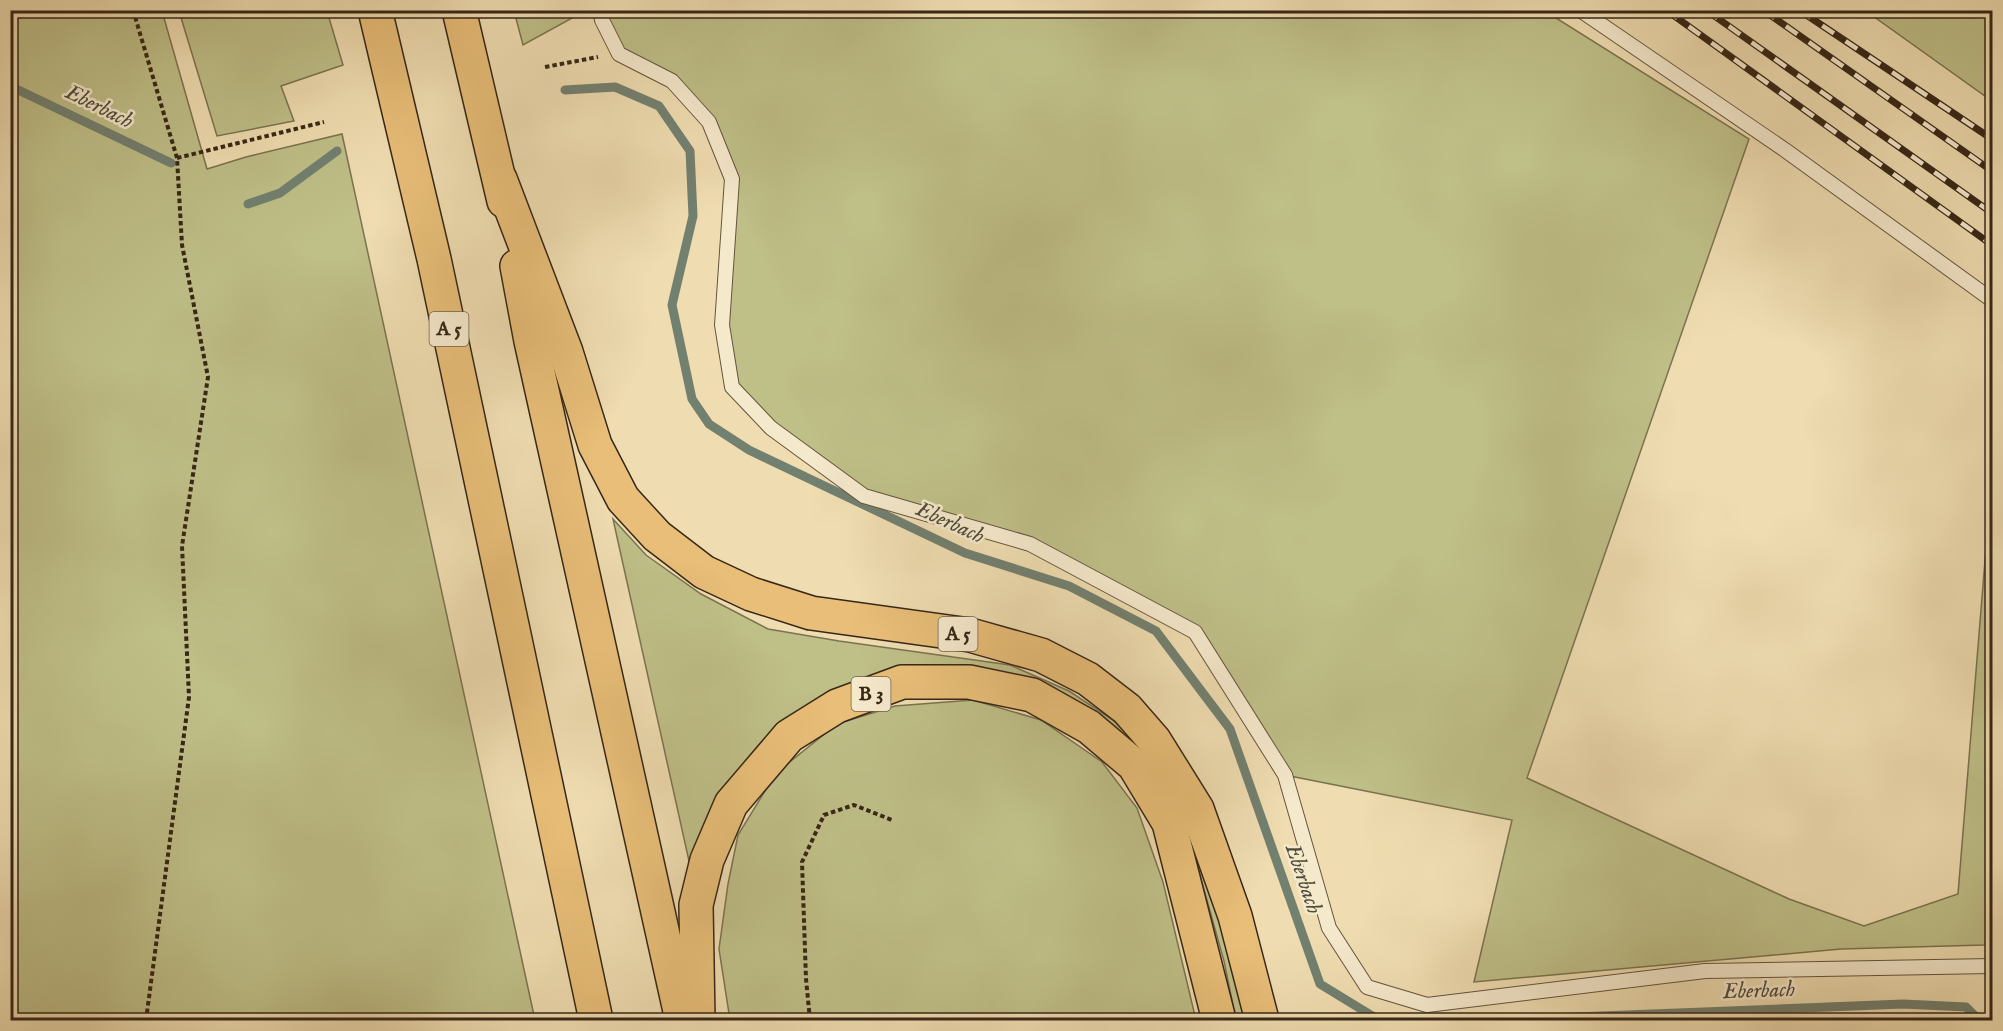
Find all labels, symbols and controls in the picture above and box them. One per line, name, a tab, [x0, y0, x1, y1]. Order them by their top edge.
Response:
water label: Eberbach	[59, 78, 138, 135]
road number: A 5	[430, 312, 468, 346]
water label: Eberbach	[910, 495, 989, 550]
road number: A 5	[938, 617, 978, 651]
road number: B 3	[852, 677, 890, 711]
water label: Eberbach	[1278, 839, 1328, 918]
water label: Eberbach	[1721, 976, 1796, 1006]

